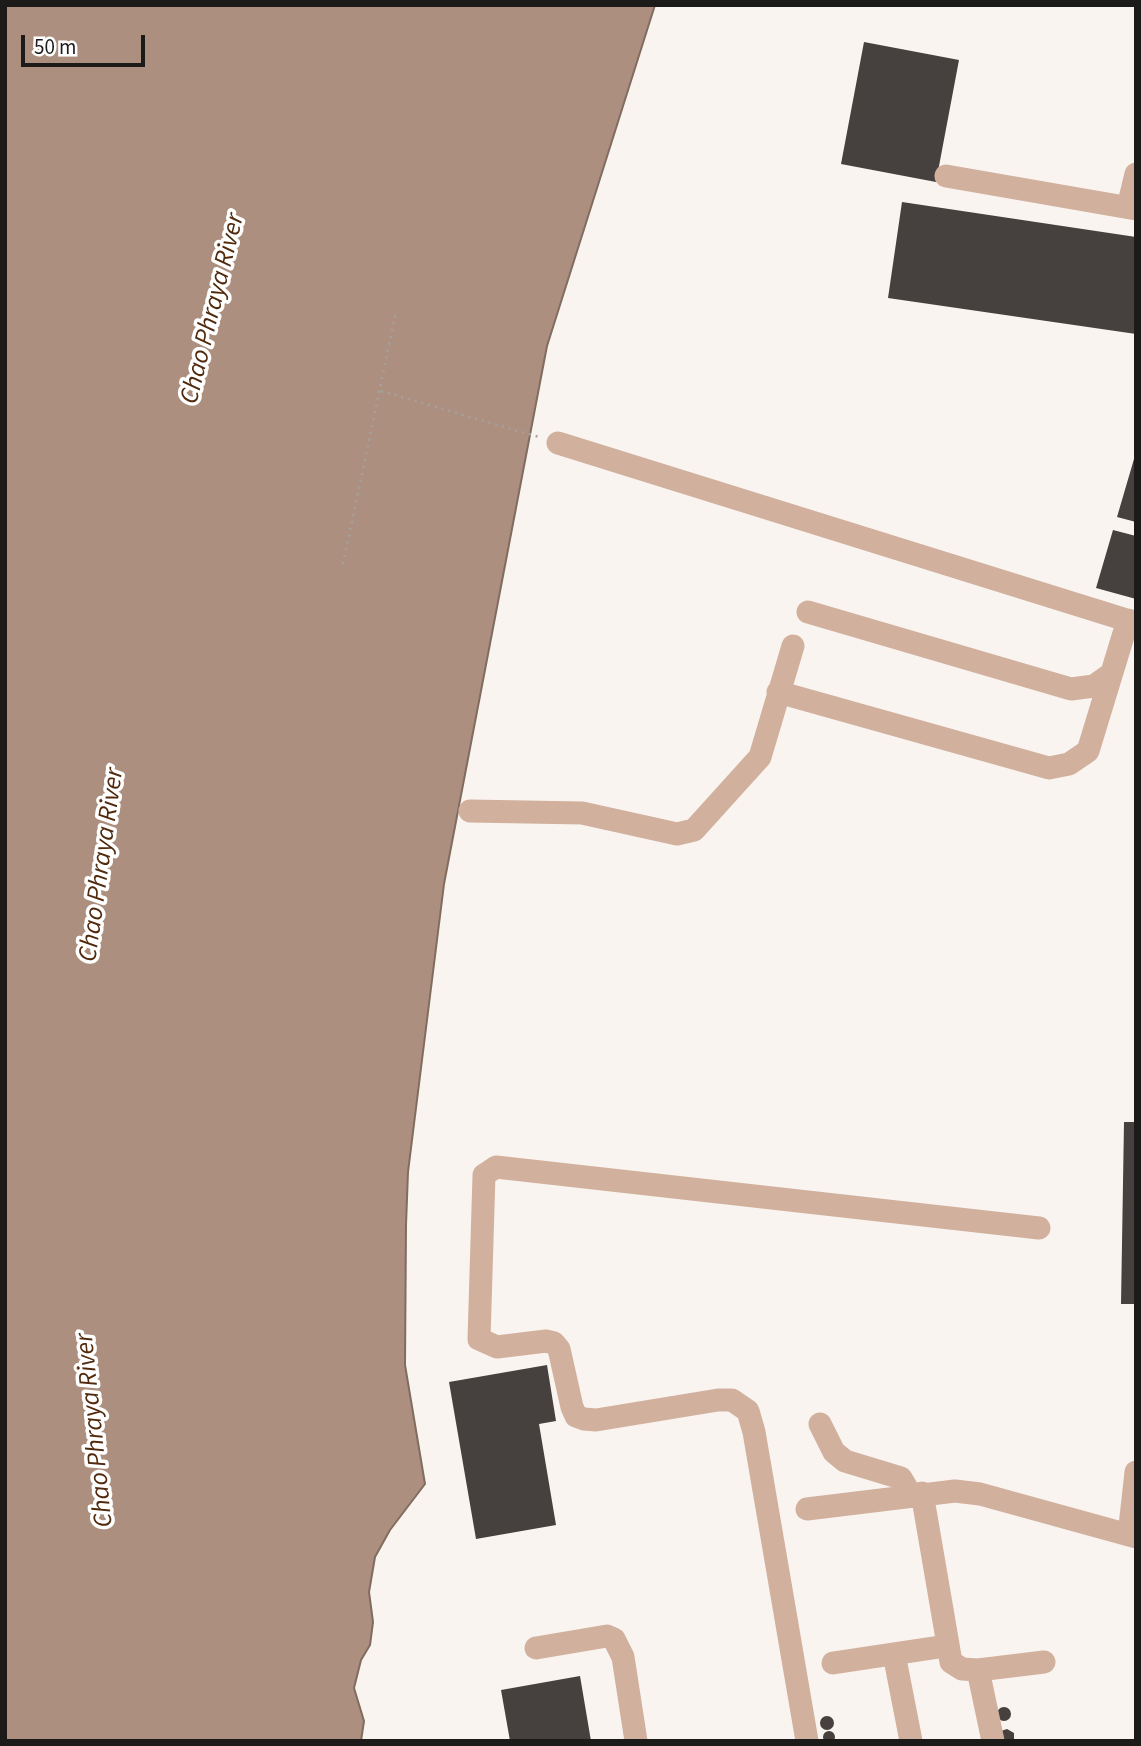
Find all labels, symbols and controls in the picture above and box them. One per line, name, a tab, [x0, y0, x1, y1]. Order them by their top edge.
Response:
scale bar	[24, 21, 149, 65]
text: 50 m	[34, 32, 76, 62]
water label: Chao Phraya River	[175, 211, 253, 407]
water label: Chao Phraya River	[74, 766, 132, 964]
water label: Chao Phraya River	[70, 1331, 122, 1529]

